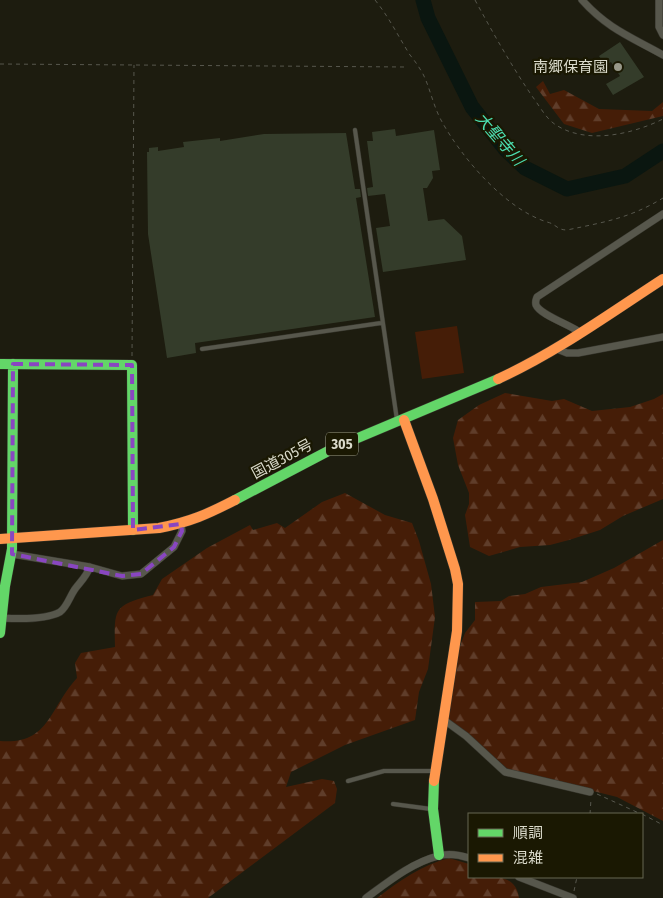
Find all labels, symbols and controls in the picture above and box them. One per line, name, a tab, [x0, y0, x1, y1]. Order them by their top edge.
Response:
place label: 南郷保育園	[533, 58, 608, 76]
marker: 南郷保育園	[612, 61, 624, 73]
water label: 大聖寺川	[472, 109, 529, 171]
road number: 305	[326, 432, 358, 456]
street label: 国道305号	[248, 435, 316, 483]
legend	[468, 813, 643, 878]
text: 順調	[513, 824, 543, 842]
text: 混雑	[513, 849, 543, 867]

